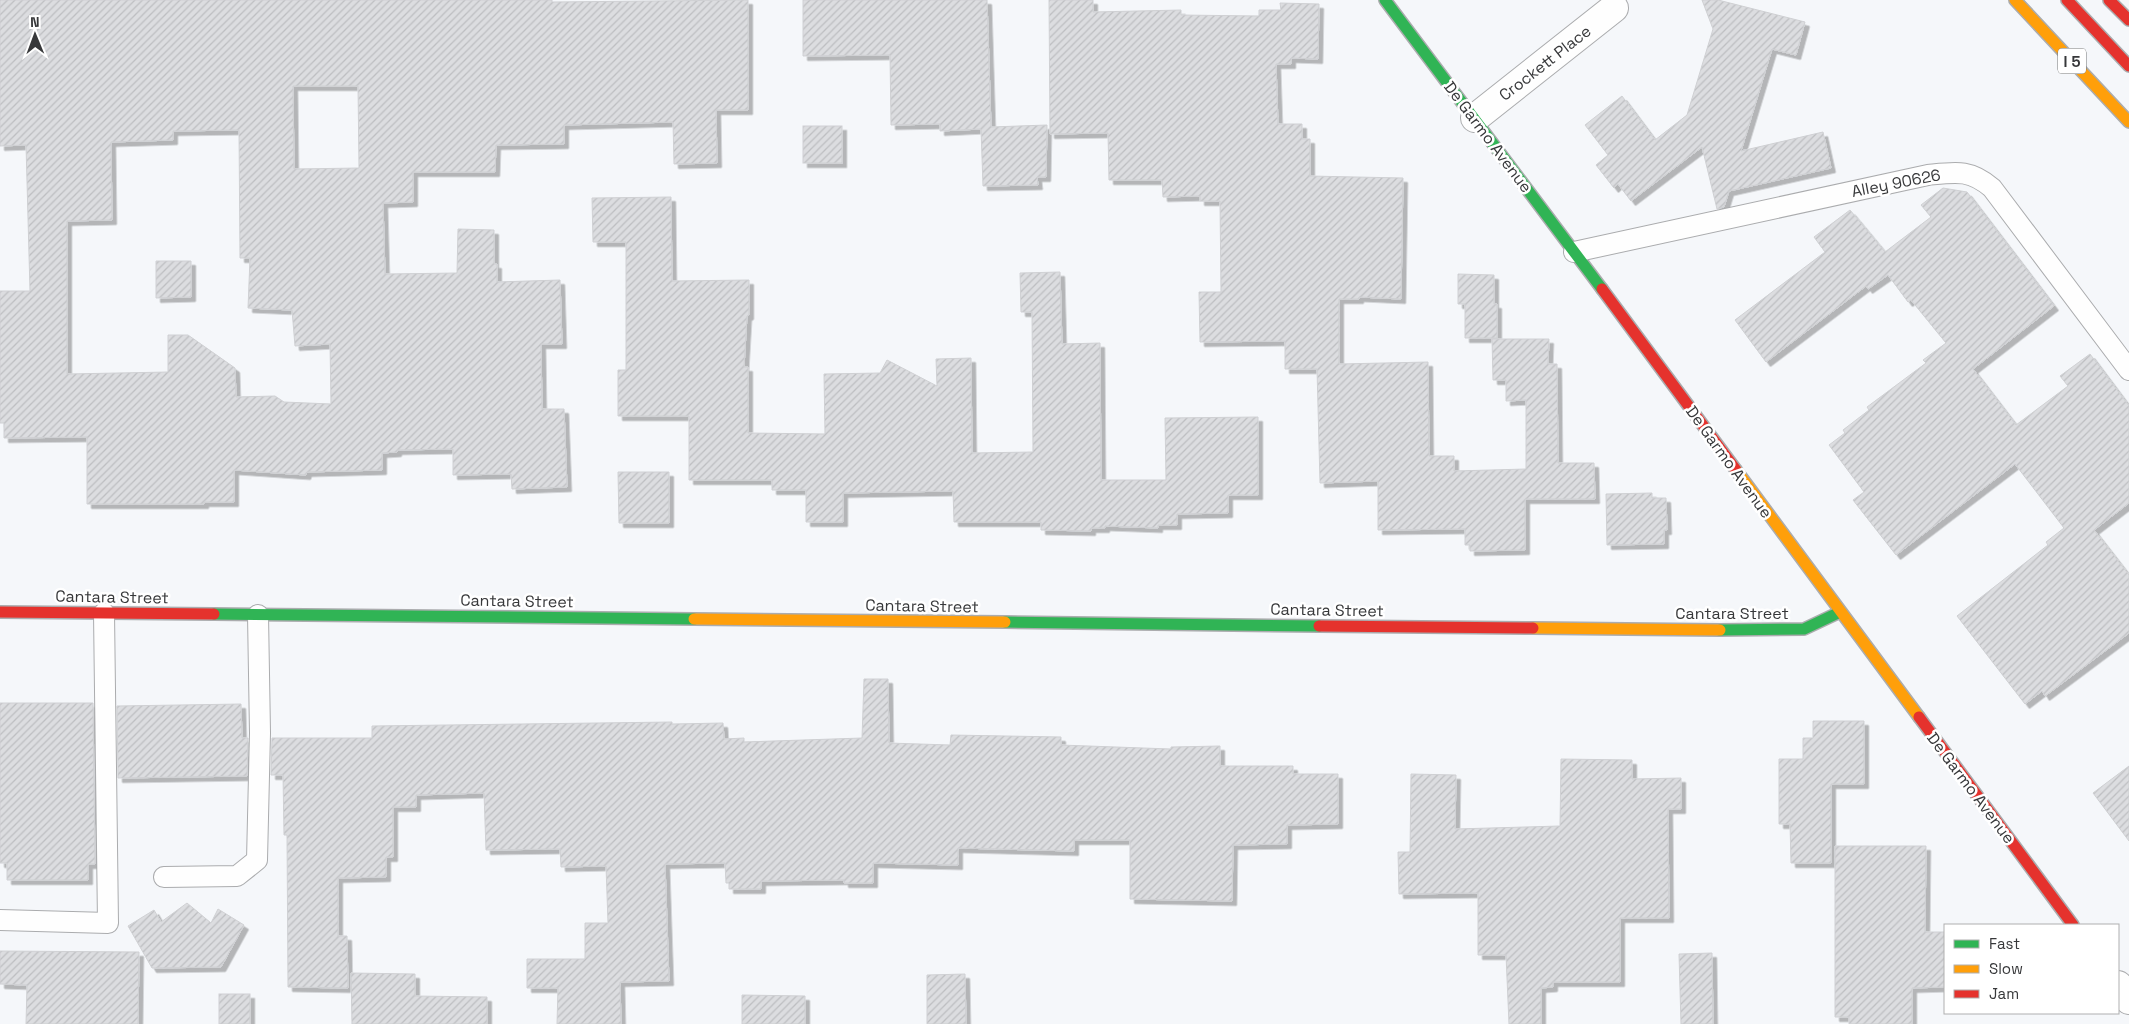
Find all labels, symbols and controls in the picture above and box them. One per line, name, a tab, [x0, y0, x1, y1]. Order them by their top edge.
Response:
north arrow	[10, 10, 60, 60]
text: N	[30, 13, 40, 31]
street label: Crockett Place	[1495, 20, 1595, 106]
road number: I 5	[2058, 48, 2086, 74]
street label: De Garmo Avenue	[1439, 77, 1537, 197]
street label: Alley 90626	[1850, 164, 1942, 202]
street label: De Garmo Avenue	[1681, 402, 1777, 522]
street label: Cantara Street	[55, 586, 169, 608]
street label: Cantara Street	[460, 590, 574, 612]
street label: Cantara Street	[865, 595, 979, 617]
street label: Cantara Street	[1270, 599, 1384, 621]
street label: Cantara Street	[1675, 603, 1789, 624]
street label: De Garmo Avenue	[1922, 728, 2020, 848]
legend	[1944, 924, 2119, 1014]
text: Fast	[1989, 934, 2020, 953]
text: Slow	[1989, 959, 2023, 978]
text: Jam	[1989, 984, 2019, 1003]

